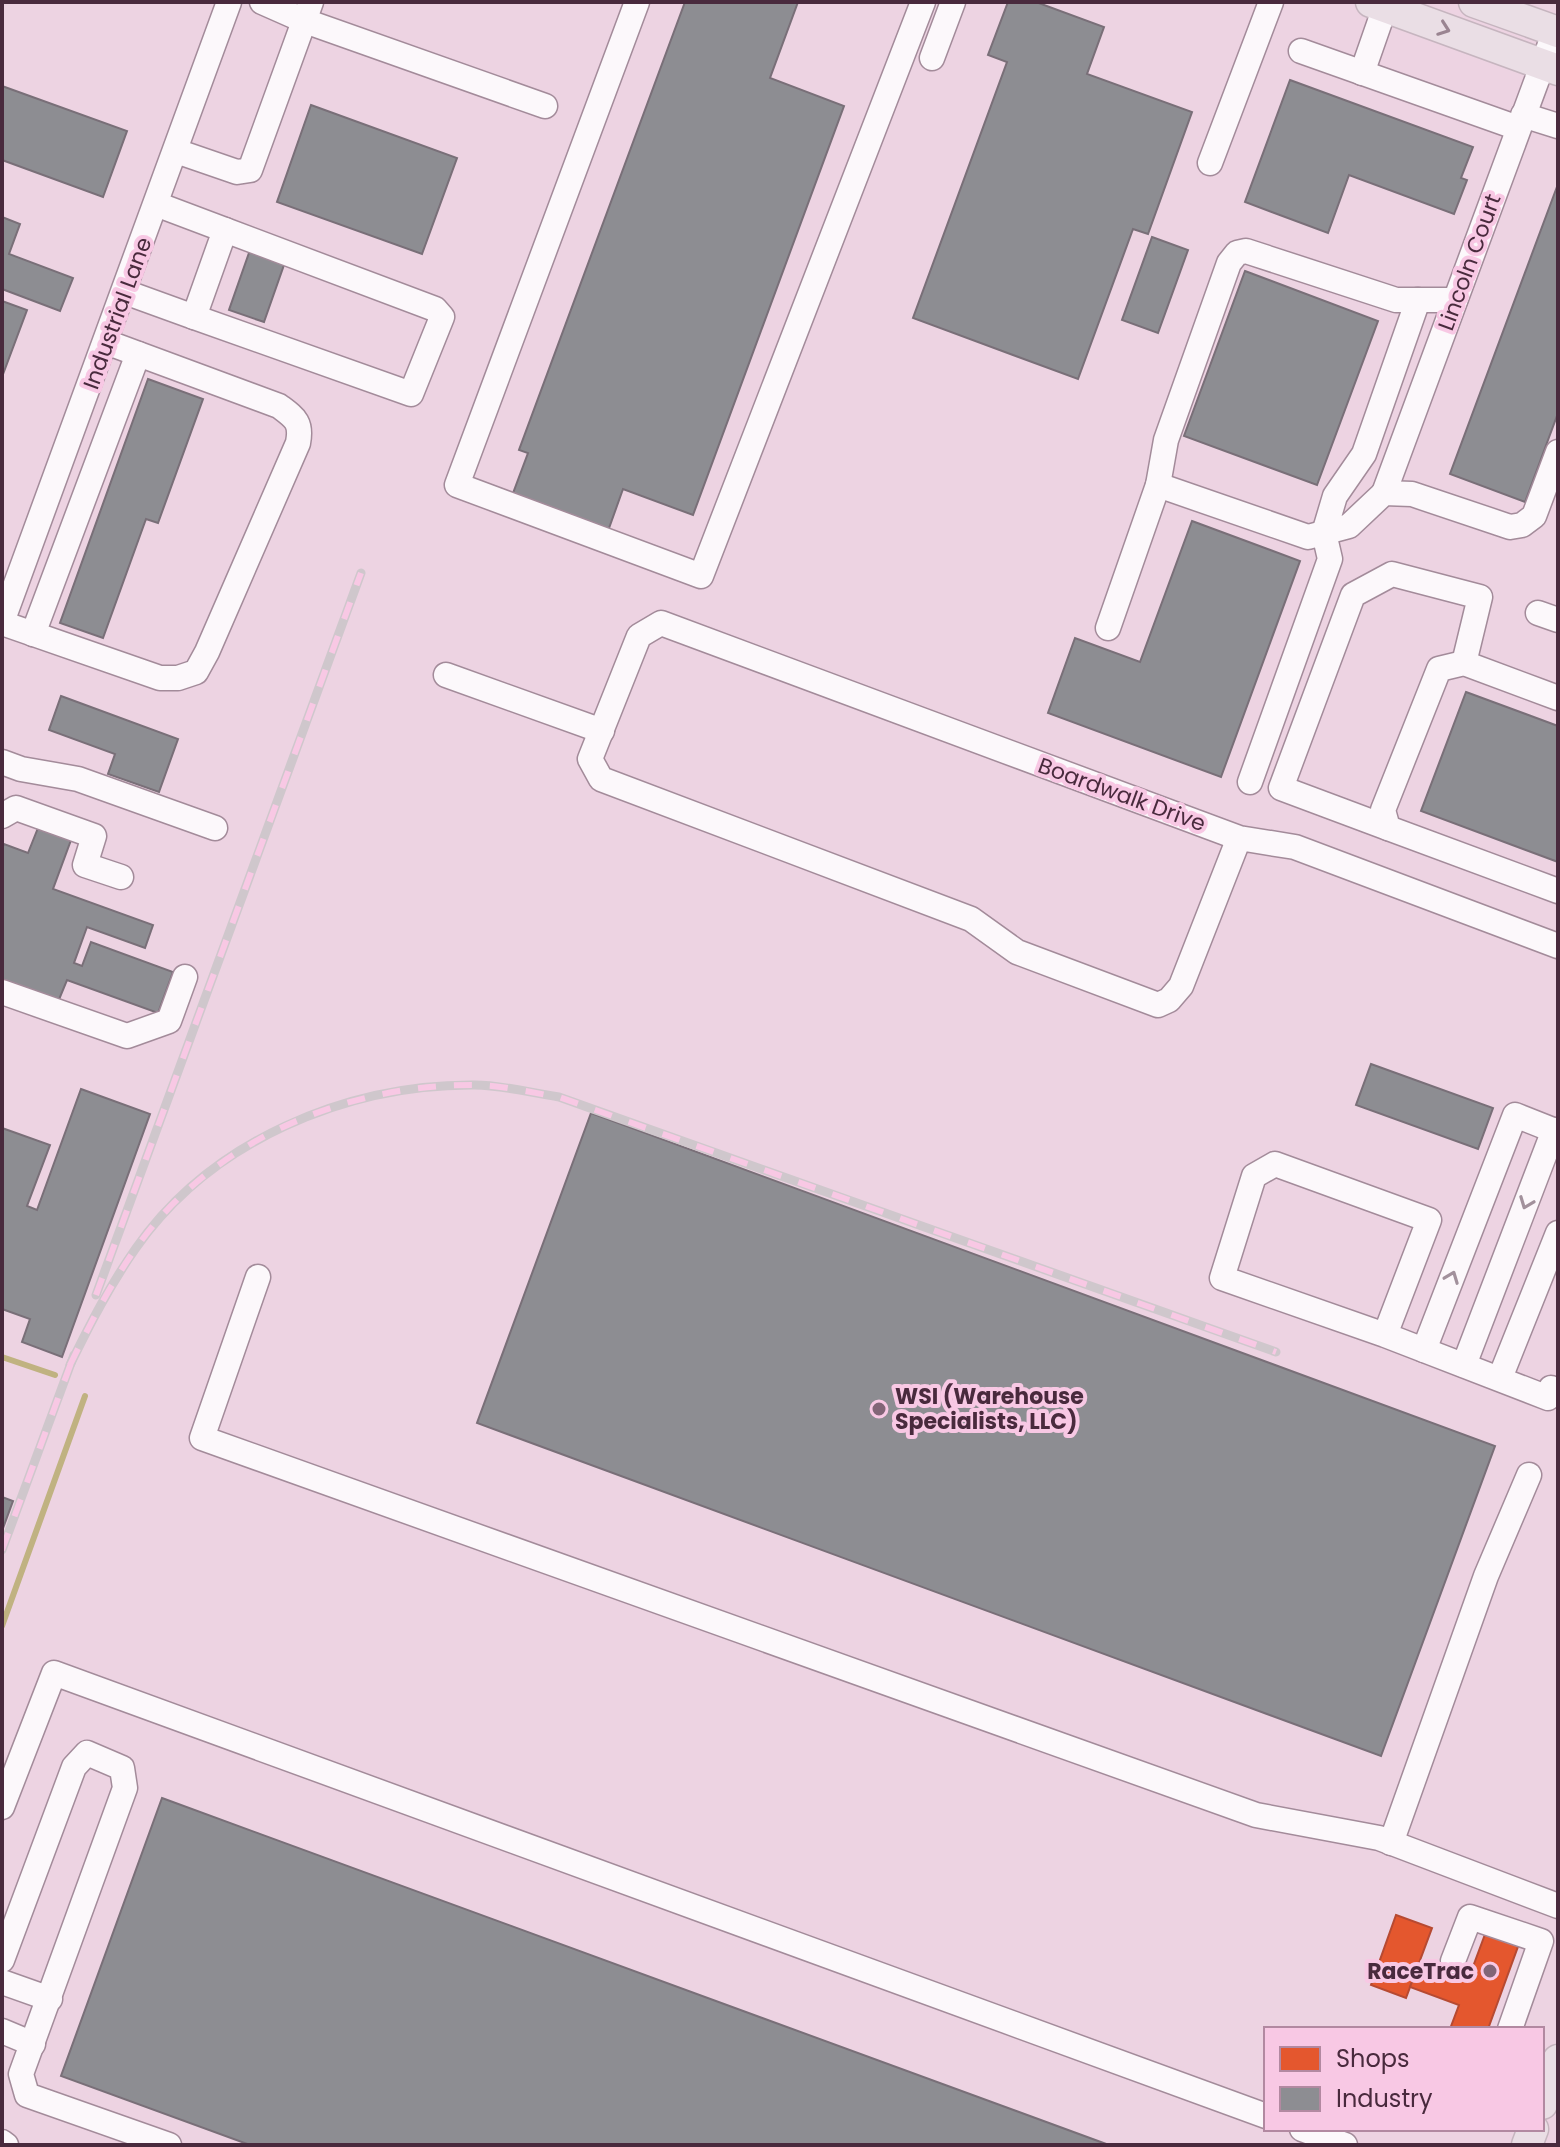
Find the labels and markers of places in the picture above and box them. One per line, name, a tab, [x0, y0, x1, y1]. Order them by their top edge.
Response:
place label: WSI (Warehouse Specialists, LLC)	[895, 1381, 1084, 1437]
marker: WSI (Warehouse Specialists, LLC)	[870, 1400, 888, 1418]
place label: RaceTrac	[1367, 1956, 1474, 1987]
marker: RaceTrac	[1481, 1962, 1499, 1980]

